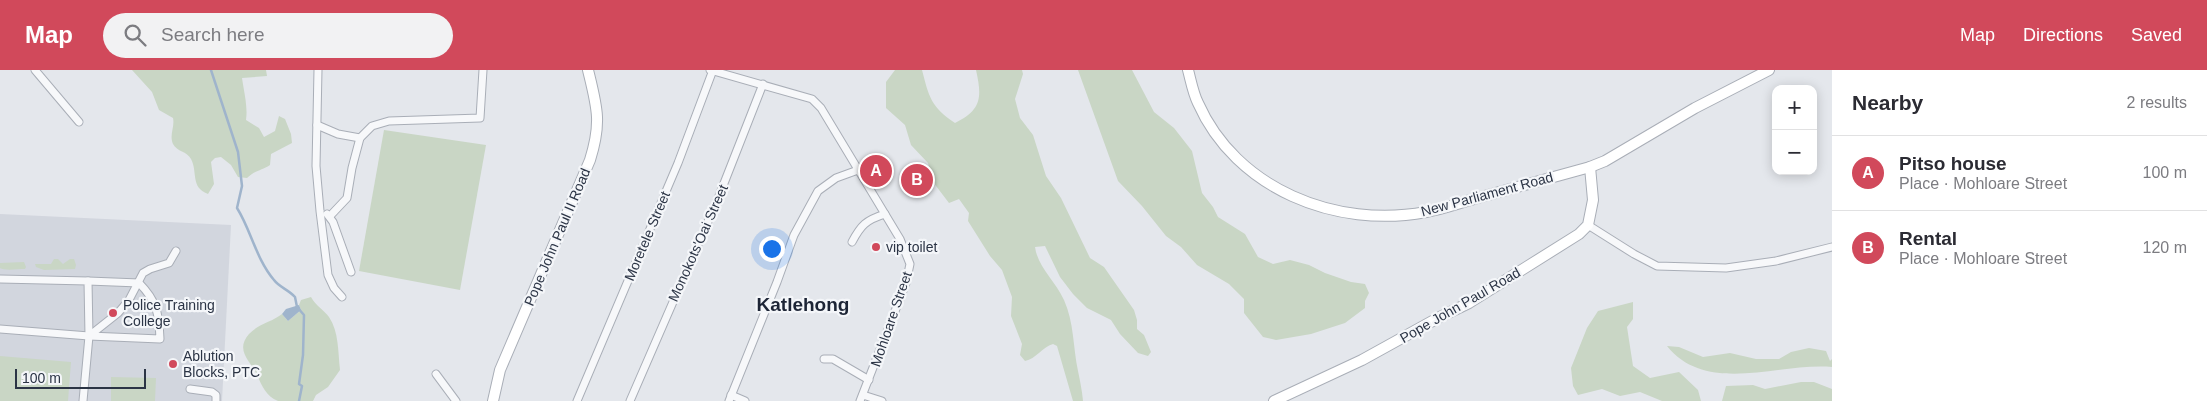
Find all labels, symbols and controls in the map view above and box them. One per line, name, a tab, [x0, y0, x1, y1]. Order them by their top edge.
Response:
search box	[103, 13, 453, 58]
text: Map	[25, 21, 73, 48]
icon: search	[121, 21, 149, 49]
text: Search here	[161, 24, 265, 45]
text: Map	[1960, 25, 1995, 45]
text: Directions	[2023, 25, 2103, 45]
text: Saved	[2131, 25, 2182, 45]
map controls	[1772, 85, 1817, 175]
button: +	[1772, 85, 1817, 130]
text: Nearby	[1852, 91, 1923, 114]
text: 2 results	[2127, 94, 2187, 111]
button: −	[1772, 130, 1817, 175]
pin: A	[860, 152, 892, 190]
text: Pitso house	[1899, 153, 2007, 174]
pin: B	[901, 161, 933, 199]
text: A	[1862, 164, 1874, 181]
text: 100 m	[2143, 164, 2187, 181]
street label: Pope John Paul II Road	[521, 166, 593, 308]
street label: New Parliament Road	[1419, 169, 1555, 219]
text: Place · Mohloare Street	[1899, 175, 2067, 192]
street label: Monokots'Oai Street	[665, 182, 731, 304]
street label: Moretele Street	[621, 189, 673, 283]
text: Rental	[1899, 228, 1957, 249]
your location	[759, 236, 785, 262]
place label: vip toilet	[886, 239, 937, 255]
text: B	[1862, 239, 1874, 256]
text: 120 m	[2143, 239, 2187, 256]
marker: vip toilet	[870, 241, 882, 253]
text: Place · Mohloare Street	[1899, 250, 2067, 267]
street label: Pope John Paul Road	[1397, 264, 1523, 346]
street label: Mohloare Street	[867, 269, 915, 369]
district label: Katlehong	[757, 294, 849, 315]
place label: Police Training College	[123, 297, 215, 329]
marker: Police Training College	[107, 307, 119, 319]
place label: Ablution Blocks, PTC	[183, 348, 260, 380]
marker: Ablution Blocks, PTC	[167, 358, 179, 370]
scale bar	[15, 366, 146, 389]
text: 100 m	[22, 370, 61, 386]

